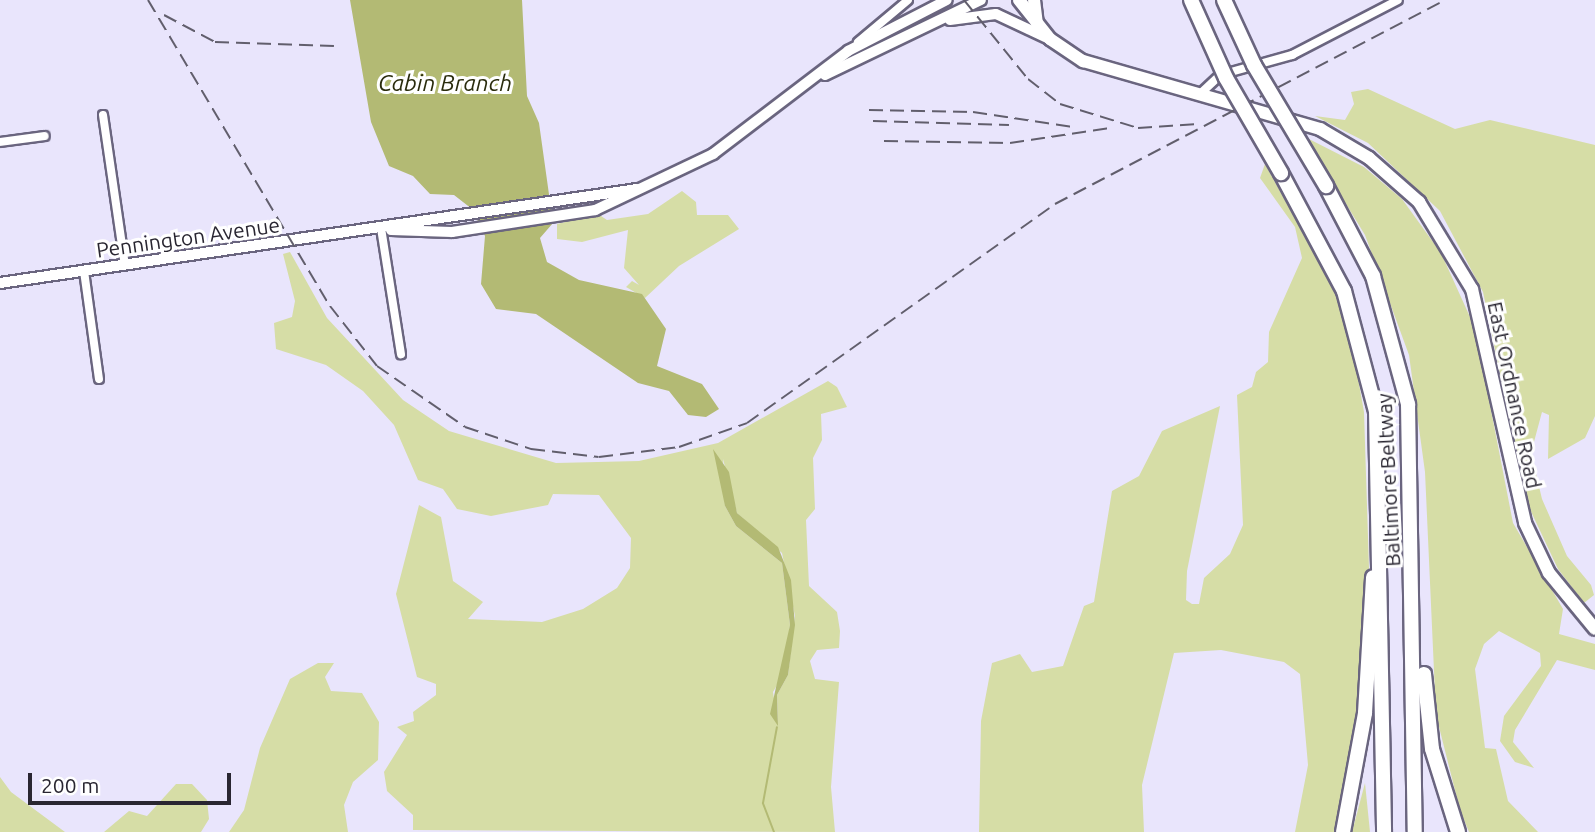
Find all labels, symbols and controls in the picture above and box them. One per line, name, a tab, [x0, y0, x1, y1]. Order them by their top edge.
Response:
water label: Cabin Branch	[378, 69, 512, 97]
street label: Pennington Avenue	[95, 212, 281, 262]
street label: East Ordnance Road	[1483, 299, 1547, 491]
street label: Baltimore Beltway	[1371, 393, 1405, 567]
scale bar	[32, 758, 234, 802]
text: 200 m	[41, 773, 99, 797]

